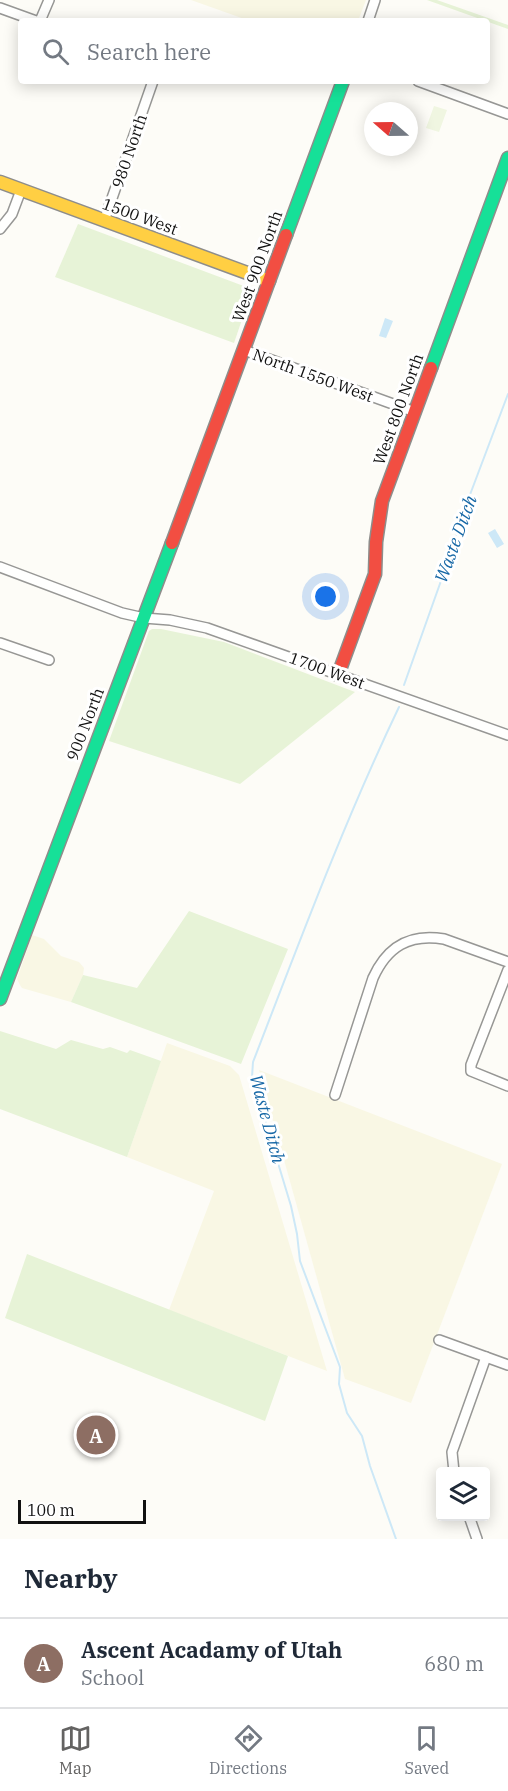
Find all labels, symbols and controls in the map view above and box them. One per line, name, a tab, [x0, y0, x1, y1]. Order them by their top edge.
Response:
search box	[18, 18, 490, 84]
icon: search	[39, 35, 72, 68]
text: Search here	[87, 37, 211, 66]
north arrow	[364, 102, 418, 156]
street label: 980 North	[107, 111, 151, 191]
street label: 1500 West	[100, 193, 181, 239]
street label: West 900 North	[228, 208, 286, 324]
street label: North 1550 West	[250, 344, 376, 406]
street label: West 800 North	[369, 351, 427, 467]
water label: Waste Ditch	[429, 492, 482, 586]
your location	[311, 582, 340, 611]
street label: 1700 West	[287, 647, 368, 693]
street label: 900 North	[62, 685, 108, 763]
water label: Waste Ditch	[245, 1072, 290, 1166]
pin: A	[76, 1412, 116, 1458]
map controls	[436, 1467, 490, 1521]
button: layers	[436, 1467, 490, 1521]
scale bar	[18, 1497, 146, 1524]
text: 100 m	[27, 1500, 75, 1520]
text: Nearby	[24, 1561, 118, 1595]
text: Ascent Acadamy of Utah	[81, 1635, 342, 1664]
text: A	[37, 1650, 50, 1677]
text: 680 m	[424, 1650, 484, 1677]
text: School	[81, 1664, 144, 1691]
tab: Map	[59, 1722, 92, 1778]
tab: Directions	[209, 1722, 287, 1778]
tab: Saved	[404, 1722, 449, 1778]

